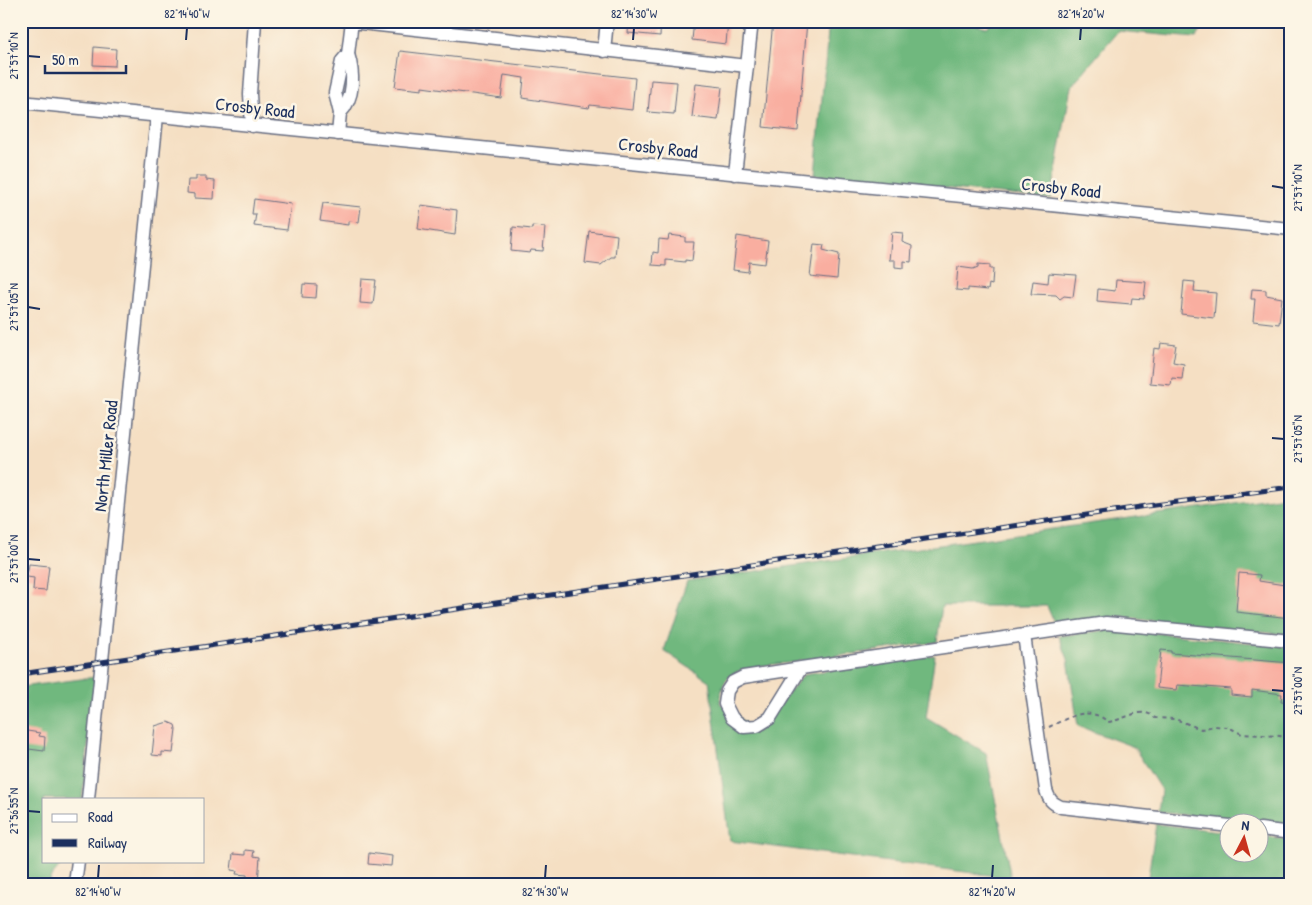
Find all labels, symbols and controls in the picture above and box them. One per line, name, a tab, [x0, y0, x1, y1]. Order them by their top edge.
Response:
text: 82°14'40"W	[164, 5, 210, 22]
text: 82°14'30"W	[611, 5, 658, 22]
text: 82°14'20"W	[1058, 5, 1105, 22]
text: 27°57'10"N	[5, 32, 22, 80]
scale bar	[45, 42, 126, 74]
text: 50 m	[52, 49, 79, 70]
street label: Crosby Road	[214, 91, 296, 124]
street label: Crosby Road	[617, 131, 699, 164]
text: 27°57'10"N	[1289, 164, 1306, 212]
street label: Crosby Road	[1020, 171, 1102, 204]
text: 27°57'05"N	[5, 283, 22, 331]
street label: North Miller Road	[87, 399, 124, 513]
text: 27°57'05"N	[1289, 415, 1306, 463]
text: 27°57'00"N	[5, 535, 22, 583]
text: 27°57'00"N	[1289, 667, 1306, 715]
text: 27°56'55"N	[5, 788, 22, 834]
legend	[42, 798, 205, 862]
text: Road	[88, 806, 113, 827]
north arrow	[1220, 812, 1270, 862]
text: N	[1241, 815, 1251, 834]
text: Railway	[88, 832, 127, 853]
text: 82°14'40"W	[75, 883, 121, 900]
text: 82°14'30"W	[522, 883, 569, 900]
text: 82°14'20"W	[969, 883, 1016, 900]

